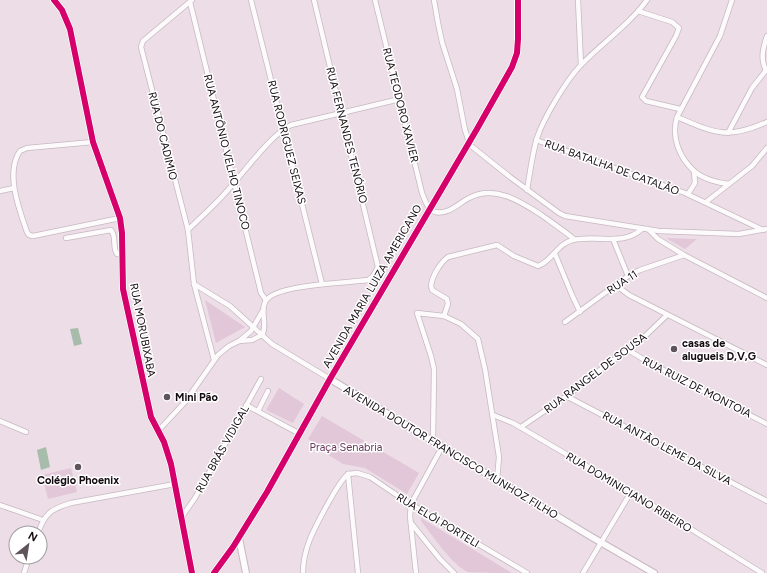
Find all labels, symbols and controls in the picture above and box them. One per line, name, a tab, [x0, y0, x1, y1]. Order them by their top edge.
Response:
street label: RUA TEODORO XAVIER	[380, 46, 421, 164]
street label: RUA FERNANDES TENÓRIO	[323, 65, 371, 205]
street label: RUA ANTÔNIO VELHO TINOCO	[201, 73, 253, 232]
street label: RUA RODRIGUEZ SEIXAS	[265, 79, 308, 206]
street label: RUA DO CADIMIO	[145, 91, 180, 182]
street label: RUA BATALHA DE CATALÃO	[543, 136, 682, 198]
street label: AVENIDA MARIA LUIZA AMERICANO	[320, 202, 425, 370]
street label: RUA 11	[605, 268, 640, 297]
street label: RUA MORUBIXABA	[127, 282, 158, 379]
street label: RUA RANGEL DE SOUSA	[541, 330, 650, 416]
place label: casas de alugueis D,V,G	[682, 337, 756, 363]
marker: casas de alugueis D,V,G	[669, 344, 679, 354]
street label: RUA RUIZ DE MONTOIA	[640, 354, 754, 421]
street label: AVENIDA DOUTOR FRANCISCO MUNHOZ FILHO	[341, 383, 561, 522]
place label: Mini Pão	[175, 391, 218, 404]
marker: Mini Pão	[162, 392, 172, 402]
street label: RUA BRÁS VIDIGAL	[193, 403, 252, 495]
street label: RUA ANTÃO LEME DA SILVA	[600, 408, 734, 488]
park label: Praça Senabria	[310, 441, 382, 454]
street label: RUA DOMINICIANO RIBEIRO	[564, 450, 694, 535]
marker: Colégio Phoenix	[73, 462, 83, 472]
place label: Colégio Phoenix	[37, 474, 119, 487]
street label: RUA ELÓI PORTELI	[394, 490, 482, 550]
north arrow	[8, 525, 48, 565]
text: N	[26, 529, 40, 545]

